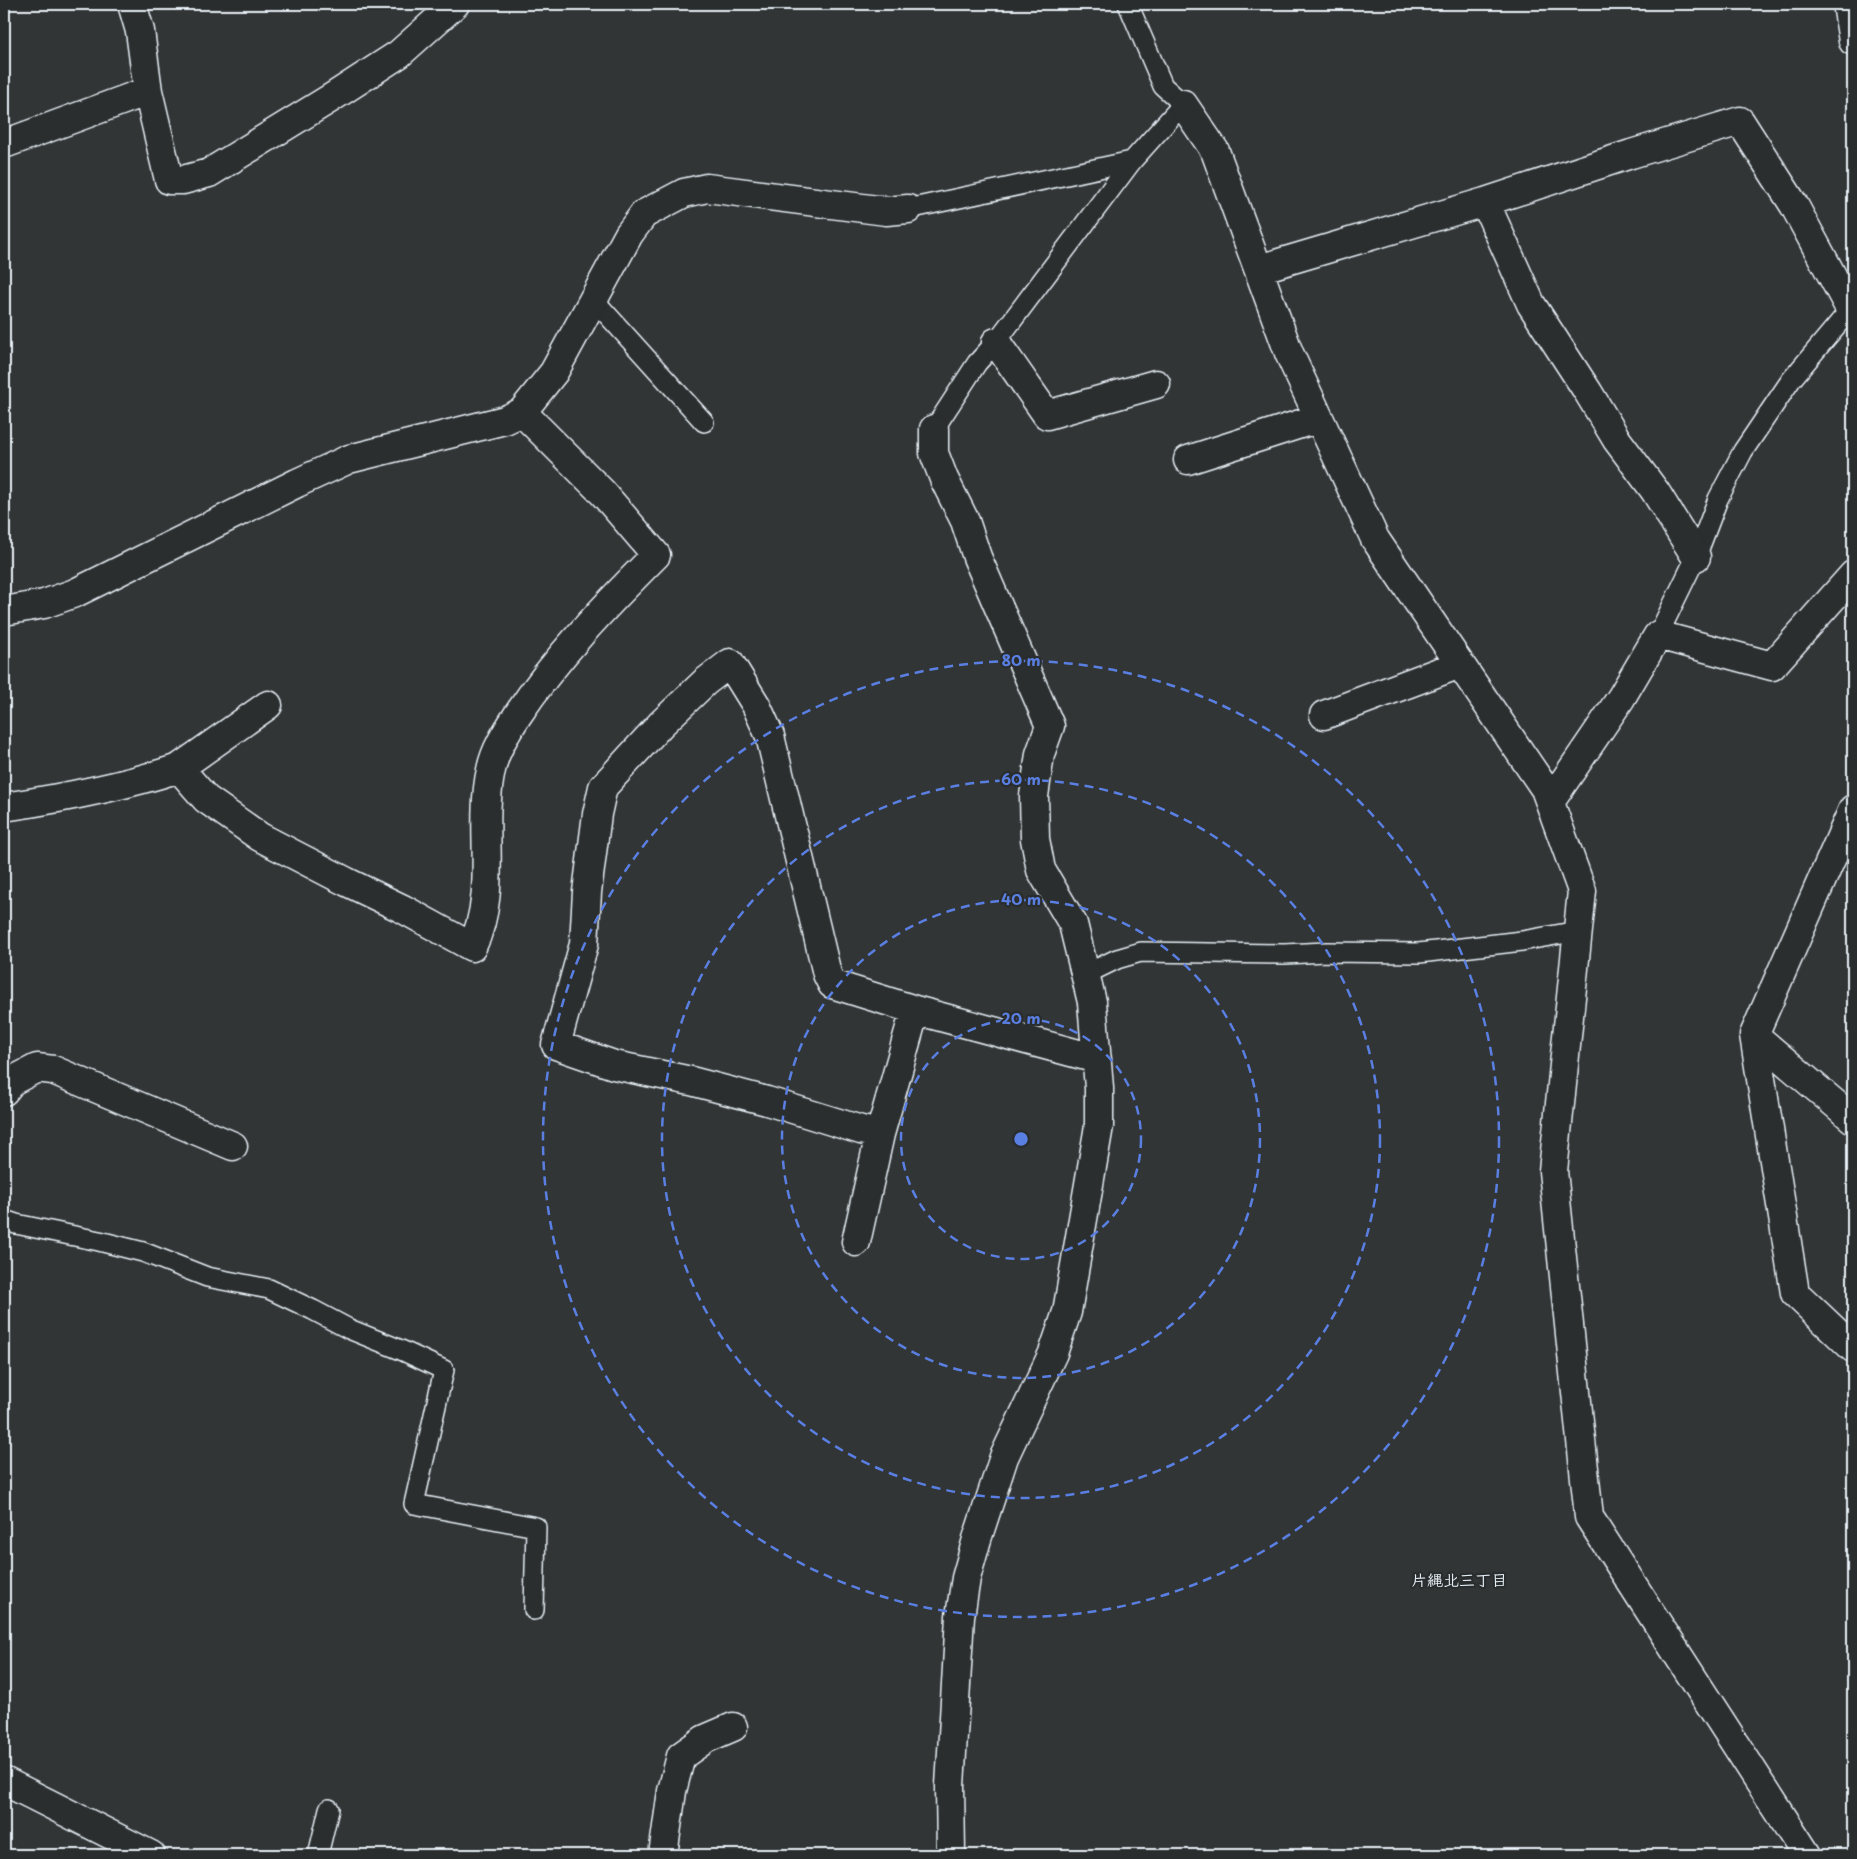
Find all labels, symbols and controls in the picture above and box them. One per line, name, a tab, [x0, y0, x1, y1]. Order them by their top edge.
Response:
text: 80 m	[1001, 648, 1041, 671]
text: 60 m	[1001, 767, 1041, 790]
text: 40 m	[1001, 887, 1041, 910]
text: 20 m	[1002, 1006, 1040, 1029]
centre of rings	[1012, 1130, 1030, 1148]
district label: 片縄北三丁目	[1411, 1567, 1507, 1591]

